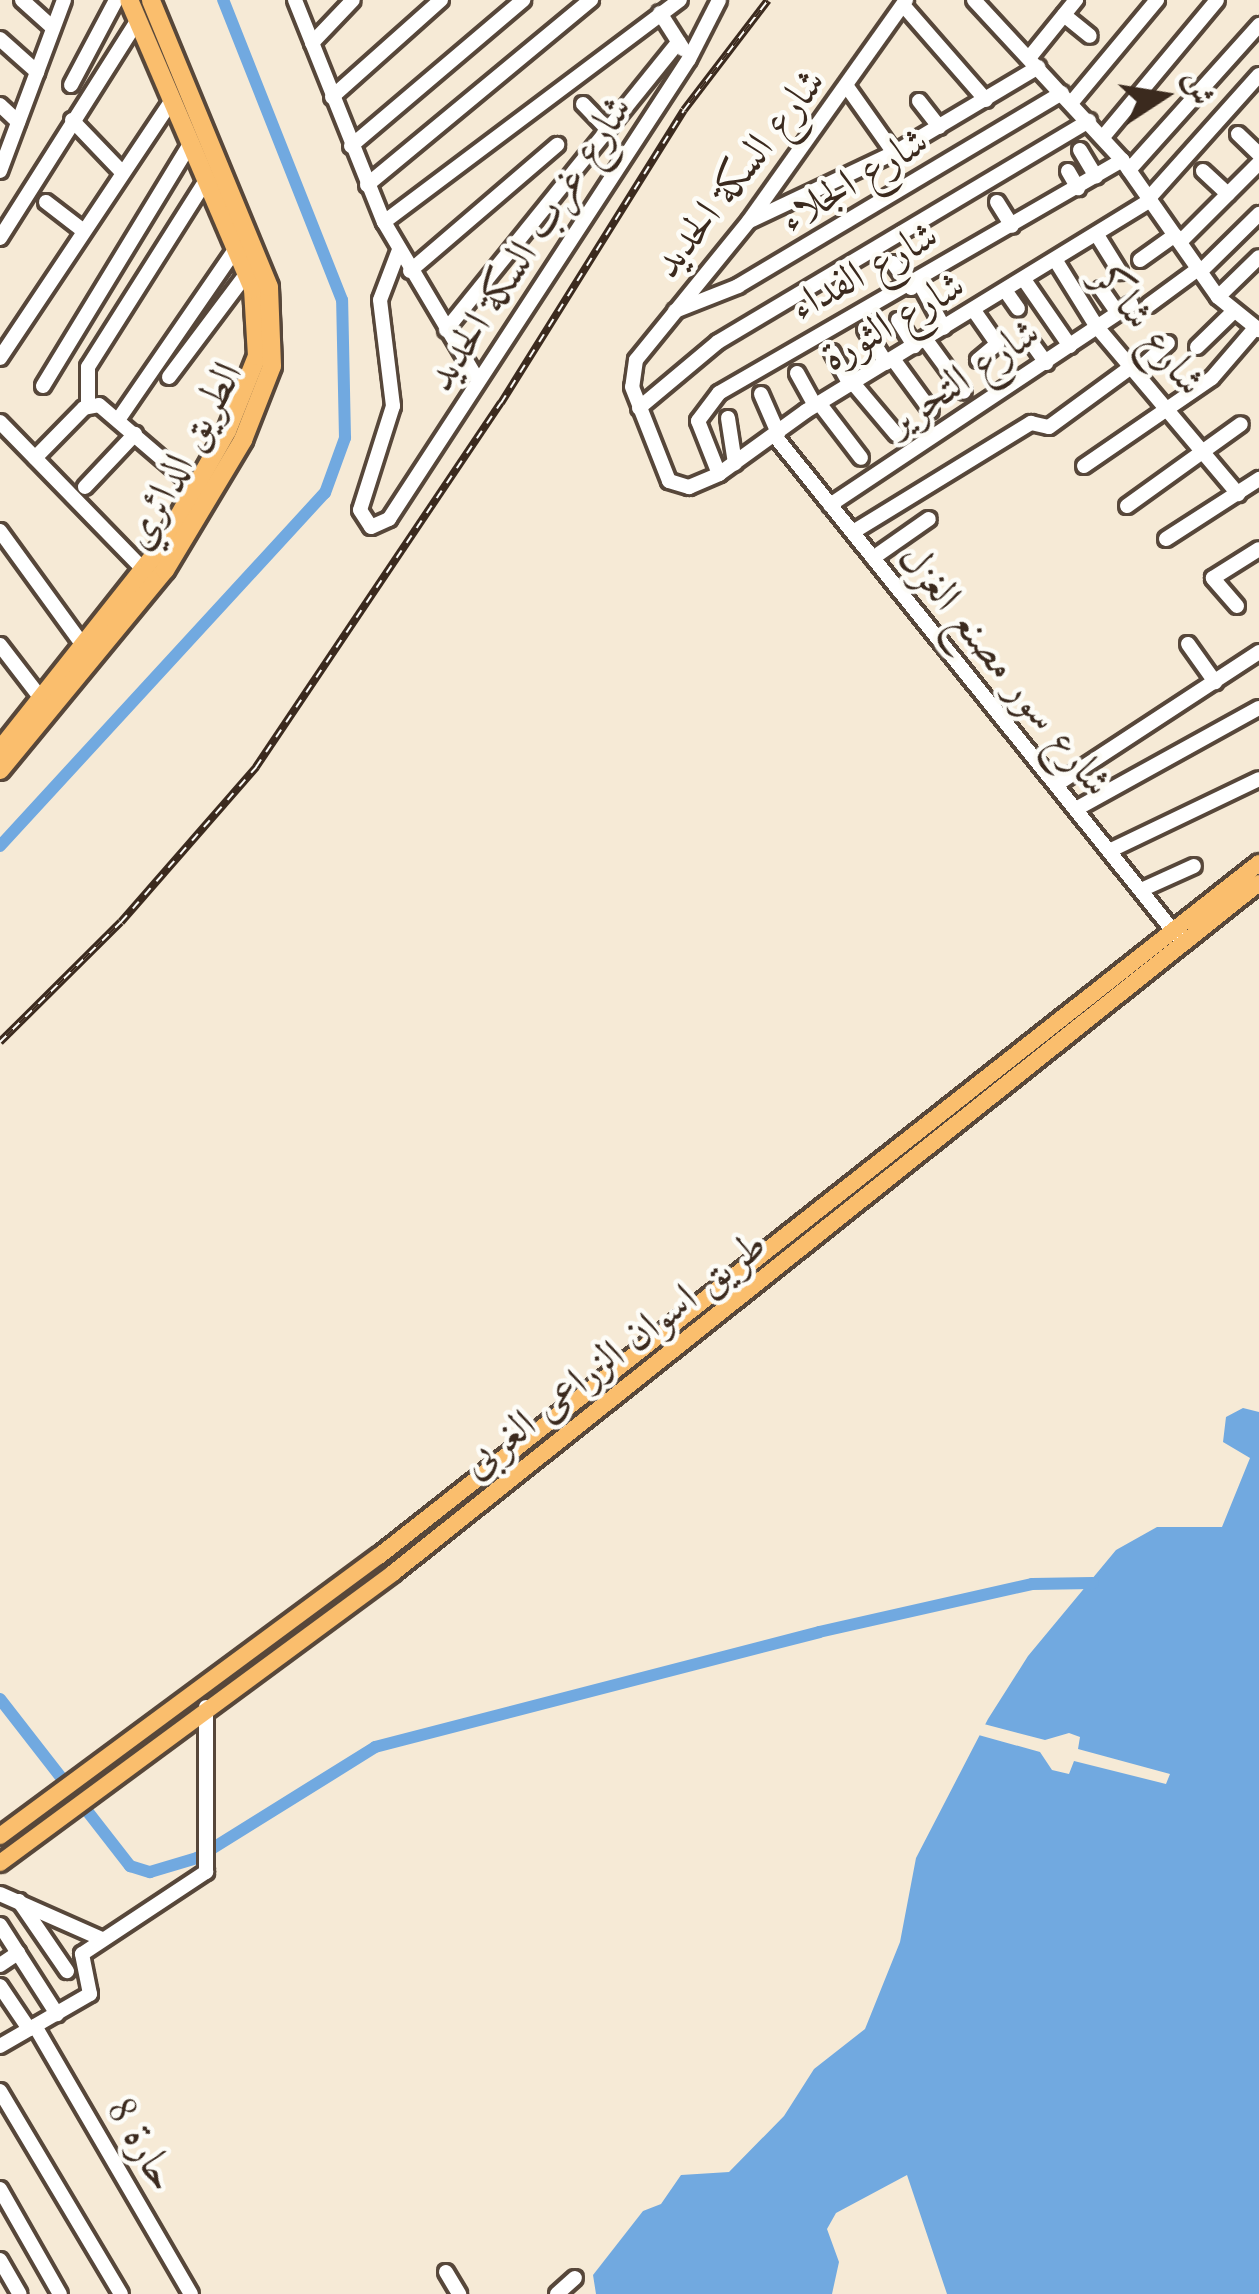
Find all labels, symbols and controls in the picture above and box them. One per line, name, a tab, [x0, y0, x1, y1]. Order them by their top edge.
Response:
north arrow	[1103, 36, 1223, 156]
street label: شارع السكة الحديد	[642, 58, 836, 288]
text: ش	[1173, 68, 1224, 109]
street label: شارع غرب السكة الحديد	[415, 86, 643, 400]
street label: شارع الجلاء	[770, 116, 938, 244]
street label: شارع الفداء	[781, 210, 947, 332]
street label: شارع شاكر	[1082, 254, 1216, 406]
street label: شارع الثورة	[812, 260, 974, 382]
street label: شارع التحرير	[877, 307, 1049, 447]
street label: الطريق الدائري	[113, 354, 253, 558]
street label: شارع سور مصنع الغزل	[888, 533, 1122, 807]
street label: طريق اسوان الزراعى الغربى	[451, 1219, 777, 1489]
street label: حارة 8	[95, 2088, 189, 2200]

